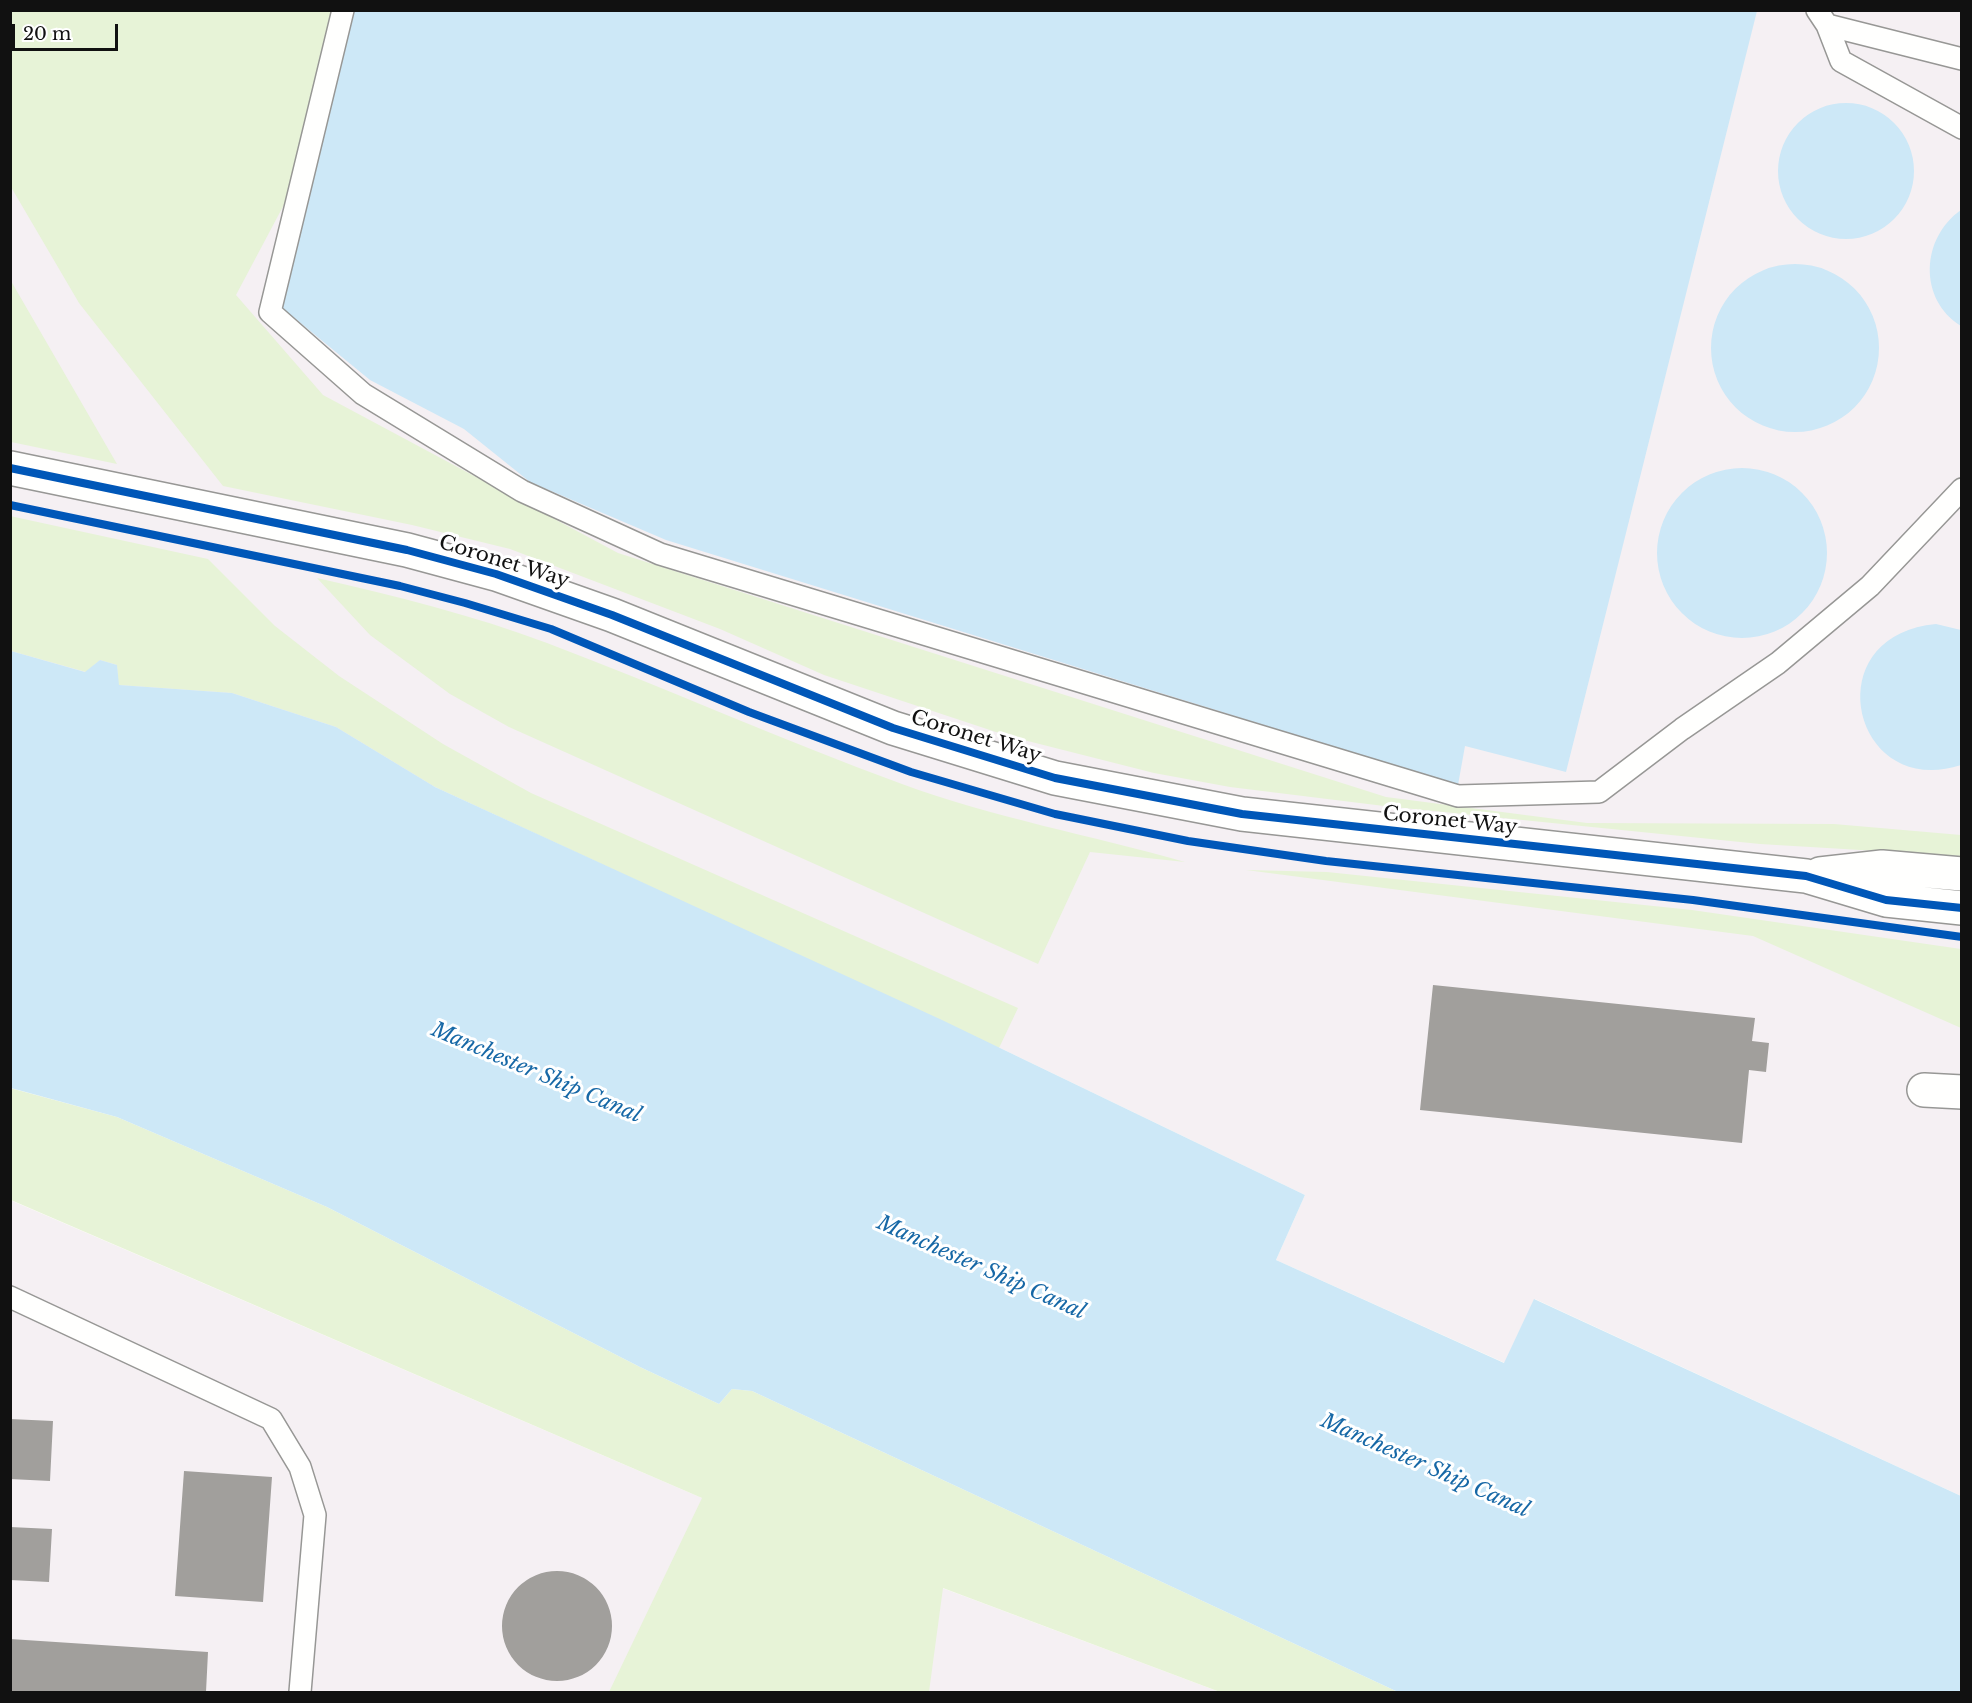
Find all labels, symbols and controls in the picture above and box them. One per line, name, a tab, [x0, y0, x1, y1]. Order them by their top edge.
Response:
scale bar	[15, 12, 122, 50]
text: 20 m	[23, 23, 71, 45]
street label: Coronet Way	[436, 531, 572, 593]
street label: Coronet Way	[908, 706, 1044, 768]
street label: Coronet Way	[1381, 802, 1519, 840]
water label: Manchester Ship Canal	[427, 1017, 645, 1129]
water label: Manchester Ship Canal	[873, 1211, 1089, 1325]
water label: Manchester Ship Canal	[1317, 1409, 1533, 1523]

